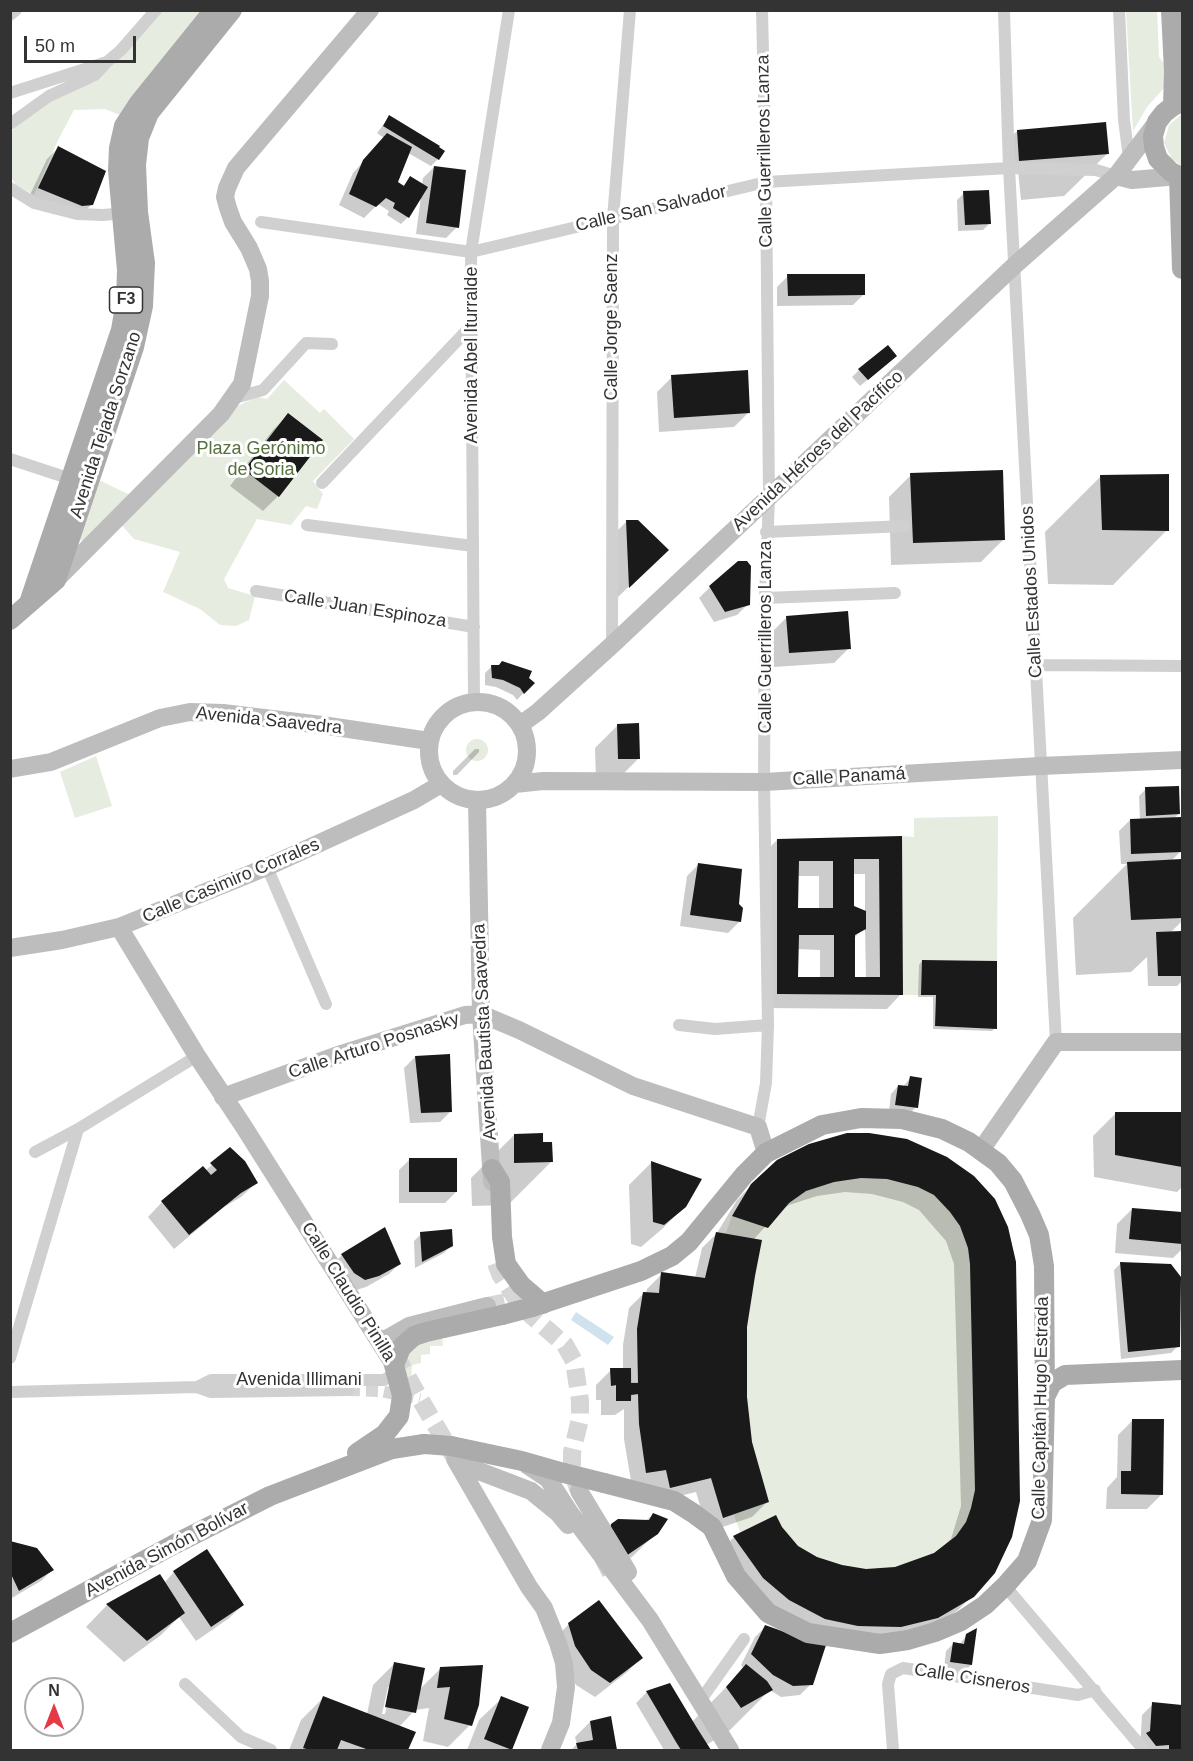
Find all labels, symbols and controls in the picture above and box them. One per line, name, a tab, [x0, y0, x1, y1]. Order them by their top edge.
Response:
scale bar	[27, 24, 140, 62]
text: 50 m	[35, 36, 75, 56]
street label: Calle Guerrilleros Lanza	[753, 54, 777, 248]
street label: Calle San Salvador	[574, 181, 728, 237]
street label: Calle Jorge Saenz	[601, 253, 623, 401]
street label: Avenida Abel Iturralde	[461, 267, 483, 443]
road number: F3	[110, 287, 142, 313]
street label: Avenida Tejada Sorzano	[66, 329, 146, 521]
street label: Avenida Héroes del Pacífico	[728, 366, 908, 536]
park label: Plaza Gerónimo de Soria	[196, 438, 326, 480]
street label: Calle Estados Unidos	[1017, 506, 1047, 678]
street label: Calle Guerrilleros Lanza	[755, 540, 777, 734]
street label: Calle Juan Espinoza	[282, 585, 448, 633]
street label: Avenida Saavedra	[195, 703, 343, 739]
street label: Calle Panamá	[792, 763, 906, 791]
street label: Calle Casimiro Corrales	[139, 834, 323, 928]
street label: Avenida Bautista Saavedra	[469, 923, 501, 1141]
street label: Calle Arturo Posnasky	[286, 1008, 462, 1084]
street label: Calle Claudio Pinilla	[296, 1218, 400, 1366]
street label: Calle Capitán Hugo Estrada	[1028, 1296, 1054, 1520]
street label: Avenida Illimani	[236, 1369, 362, 1391]
street label: Avenida Simón Bolívar	[82, 1498, 252, 1602]
street label: Calle Cisneros	[913, 1659, 1031, 1699]
north arrow	[24, 1677, 84, 1737]
text: N	[48, 1682, 60, 1699]

